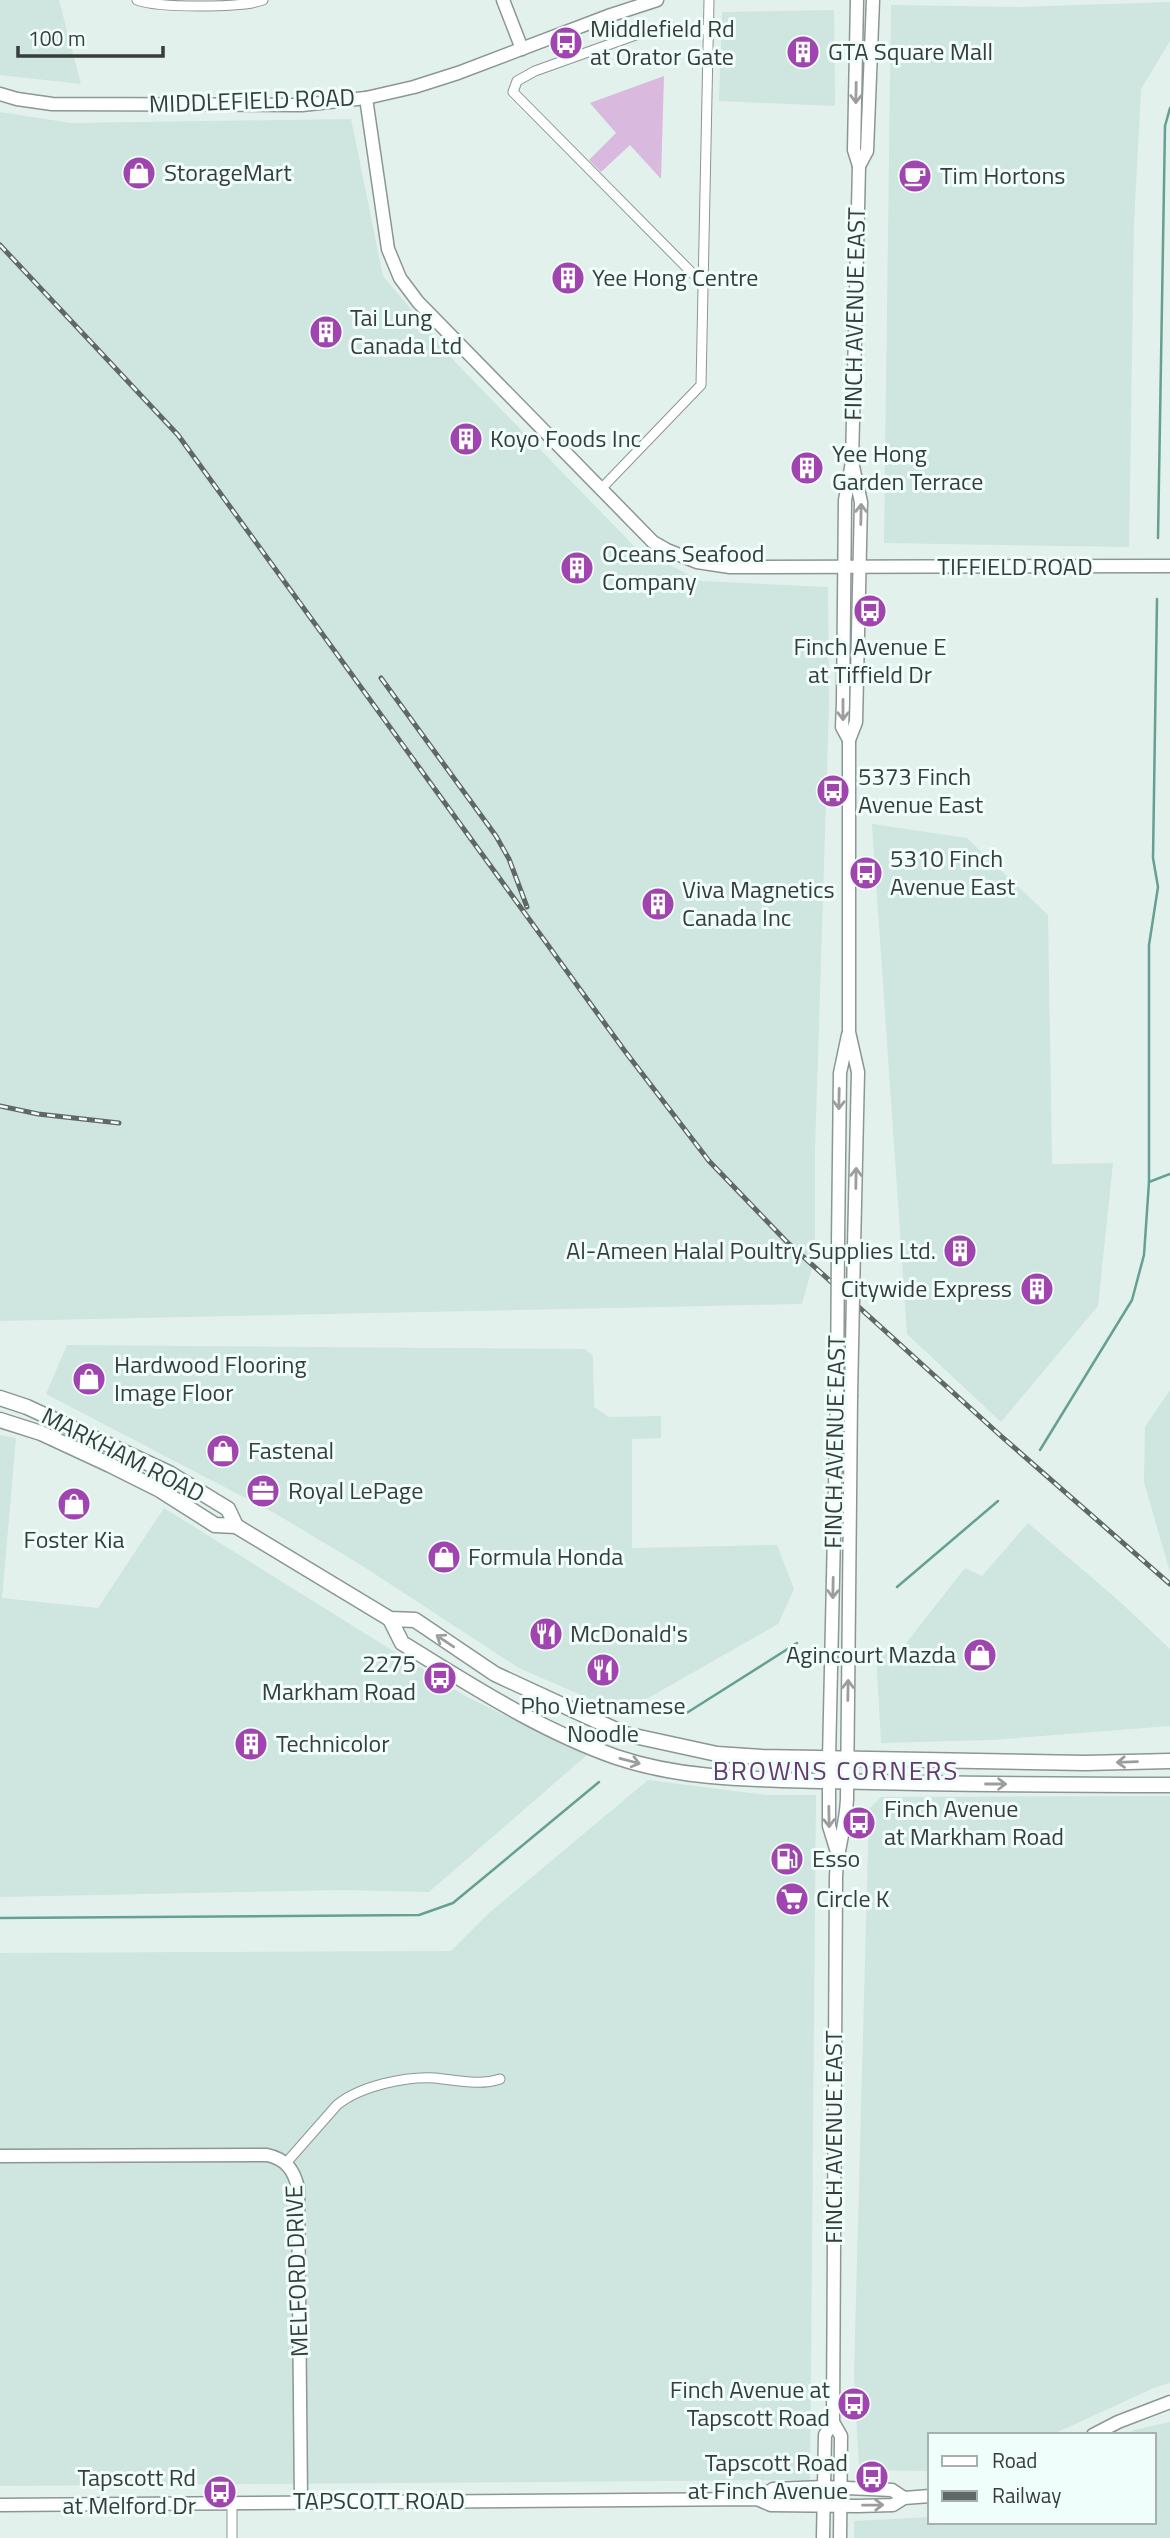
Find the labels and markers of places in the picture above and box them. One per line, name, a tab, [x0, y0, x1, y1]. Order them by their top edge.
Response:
place label: Middlefield Rd at Orator Gate	[590, 10, 735, 74]
bus stop icon: Middlefield Rd at Orator Gate	[547, 24, 585, 62]
building icon: GTA Square Mall	[784, 33, 822, 71]
place label: GTA Square Mall	[828, 33, 993, 69]
shop icon: StorageMart	[120, 154, 158, 192]
place label: StorageMart	[164, 154, 292, 190]
cafe icon: Tim Hortons	[896, 157, 934, 195]
place label: Tim Hortons	[940, 157, 1065, 193]
building icon: Yee Hong Centre	[549, 259, 587, 297]
place label: Yee Hong Centre	[592, 259, 758, 295]
place label: Tai Lung Canada Ltd	[350, 299, 462, 363]
building icon: Tai Lung Canada Ltd	[307, 313, 345, 351]
building icon: Koyo Foods Inc	[447, 420, 485, 458]
place label: Koyo Foods Inc	[490, 420, 641, 456]
place label: Yee Hong Garden Terrace	[832, 435, 983, 499]
building icon: Yee Hong Garden Terrace	[788, 449, 826, 487]
place label: Oceans Seafood Company	[602, 535, 765, 599]
building icon: Oceans Seafood Company	[558, 549, 596, 587]
bus stop icon: Finch Avenue E at Tiffield Dr	[851, 592, 889, 630]
place label: Finch Avenue E at Tiffield Dr	[793, 628, 947, 692]
place label: 5373 Finch Avenue East	[858, 758, 984, 822]
bus stop icon: 5373 Finch Avenue East	[814, 772, 852, 810]
place label: 5310 Finch Avenue East	[890, 840, 1016, 904]
bus stop icon: 5310 Finch Avenue East	[847, 854, 885, 892]
place label: Viva Magnetics Canada Inc	[682, 871, 835, 935]
building icon: Viva Magnetics Canada Inc	[639, 885, 677, 923]
place label: Al-Ameen Halal Poultry Supplies Ltd.	[566, 1232, 936, 1268]
building icon: Al-Ameen Halal Poultry Supplies Ltd.	[941, 1232, 979, 1270]
place label: Citywide Express	[841, 1270, 1012, 1306]
building icon: Citywide Express	[1018, 1270, 1056, 1308]
place label: Hardwood Flooring Image Floor	[114, 1346, 307, 1410]
shop icon: Hardwood Flooring Image Floor	[70, 1360, 108, 1398]
shop icon: Fastenal	[204, 1432, 242, 1470]
place label: Fastenal	[248, 1432, 334, 1468]
office icon: Royal LePage	[244, 1472, 282, 1510]
place label: Royal LePage	[288, 1472, 423, 1508]
shop icon: Foster Kia	[55, 1485, 93, 1523]
place label: Foster Kia	[23, 1521, 125, 1557]
shop icon: Formula Honda	[425, 1538, 463, 1576]
place label: Formula Honda	[468, 1538, 623, 1574]
restaurant icon: McDonald's	[527, 1615, 565, 1653]
place label: McDonald's	[570, 1615, 688, 1651]
place label: Agincourt Mazda	[786, 1636, 956, 1672]
shop icon: Agincourt Mazda	[961, 1636, 999, 1674]
place label: 2275 Markham Road	[262, 1645, 416, 1709]
restaurant icon: Pho Vietnamese Noodle	[584, 1651, 622, 1689]
bus stop icon: 2275 Markham Road	[421, 1659, 459, 1697]
place label: Pho Vietnamese Noodle	[520, 1687, 686, 1751]
building icon: Technicolor	[232, 1725, 270, 1763]
place label: Technicolor	[276, 1725, 390, 1761]
place label: Finch Avenue at Markham Road	[884, 1790, 1064, 1854]
bus stop icon: Finch Avenue at Markham Road	[840, 1804, 878, 1842]
fuel station icon: Esso	[768, 1840, 806, 1878]
place label: Esso	[812, 1840, 860, 1876]
supermarket icon: Circle K	[773, 1880, 811, 1918]
place label: Circle K	[816, 1880, 890, 1916]
place label: Finch Avenue at Tapscott Road	[670, 2371, 831, 2435]
bus stop icon: Finch Avenue at Tapscott Road	[835, 2385, 873, 2423]
place label: Tapscott Road at Finch Avenue	[688, 2444, 848, 2508]
bus stop icon: Tapscott Road at Finch Avenue	[853, 2458, 891, 2496]
place label: Tapscott Rd at Melford Dr	[62, 2459, 196, 2523]
bus stop icon: Tapscott Rd at Melford Dr	[201, 2473, 239, 2511]

